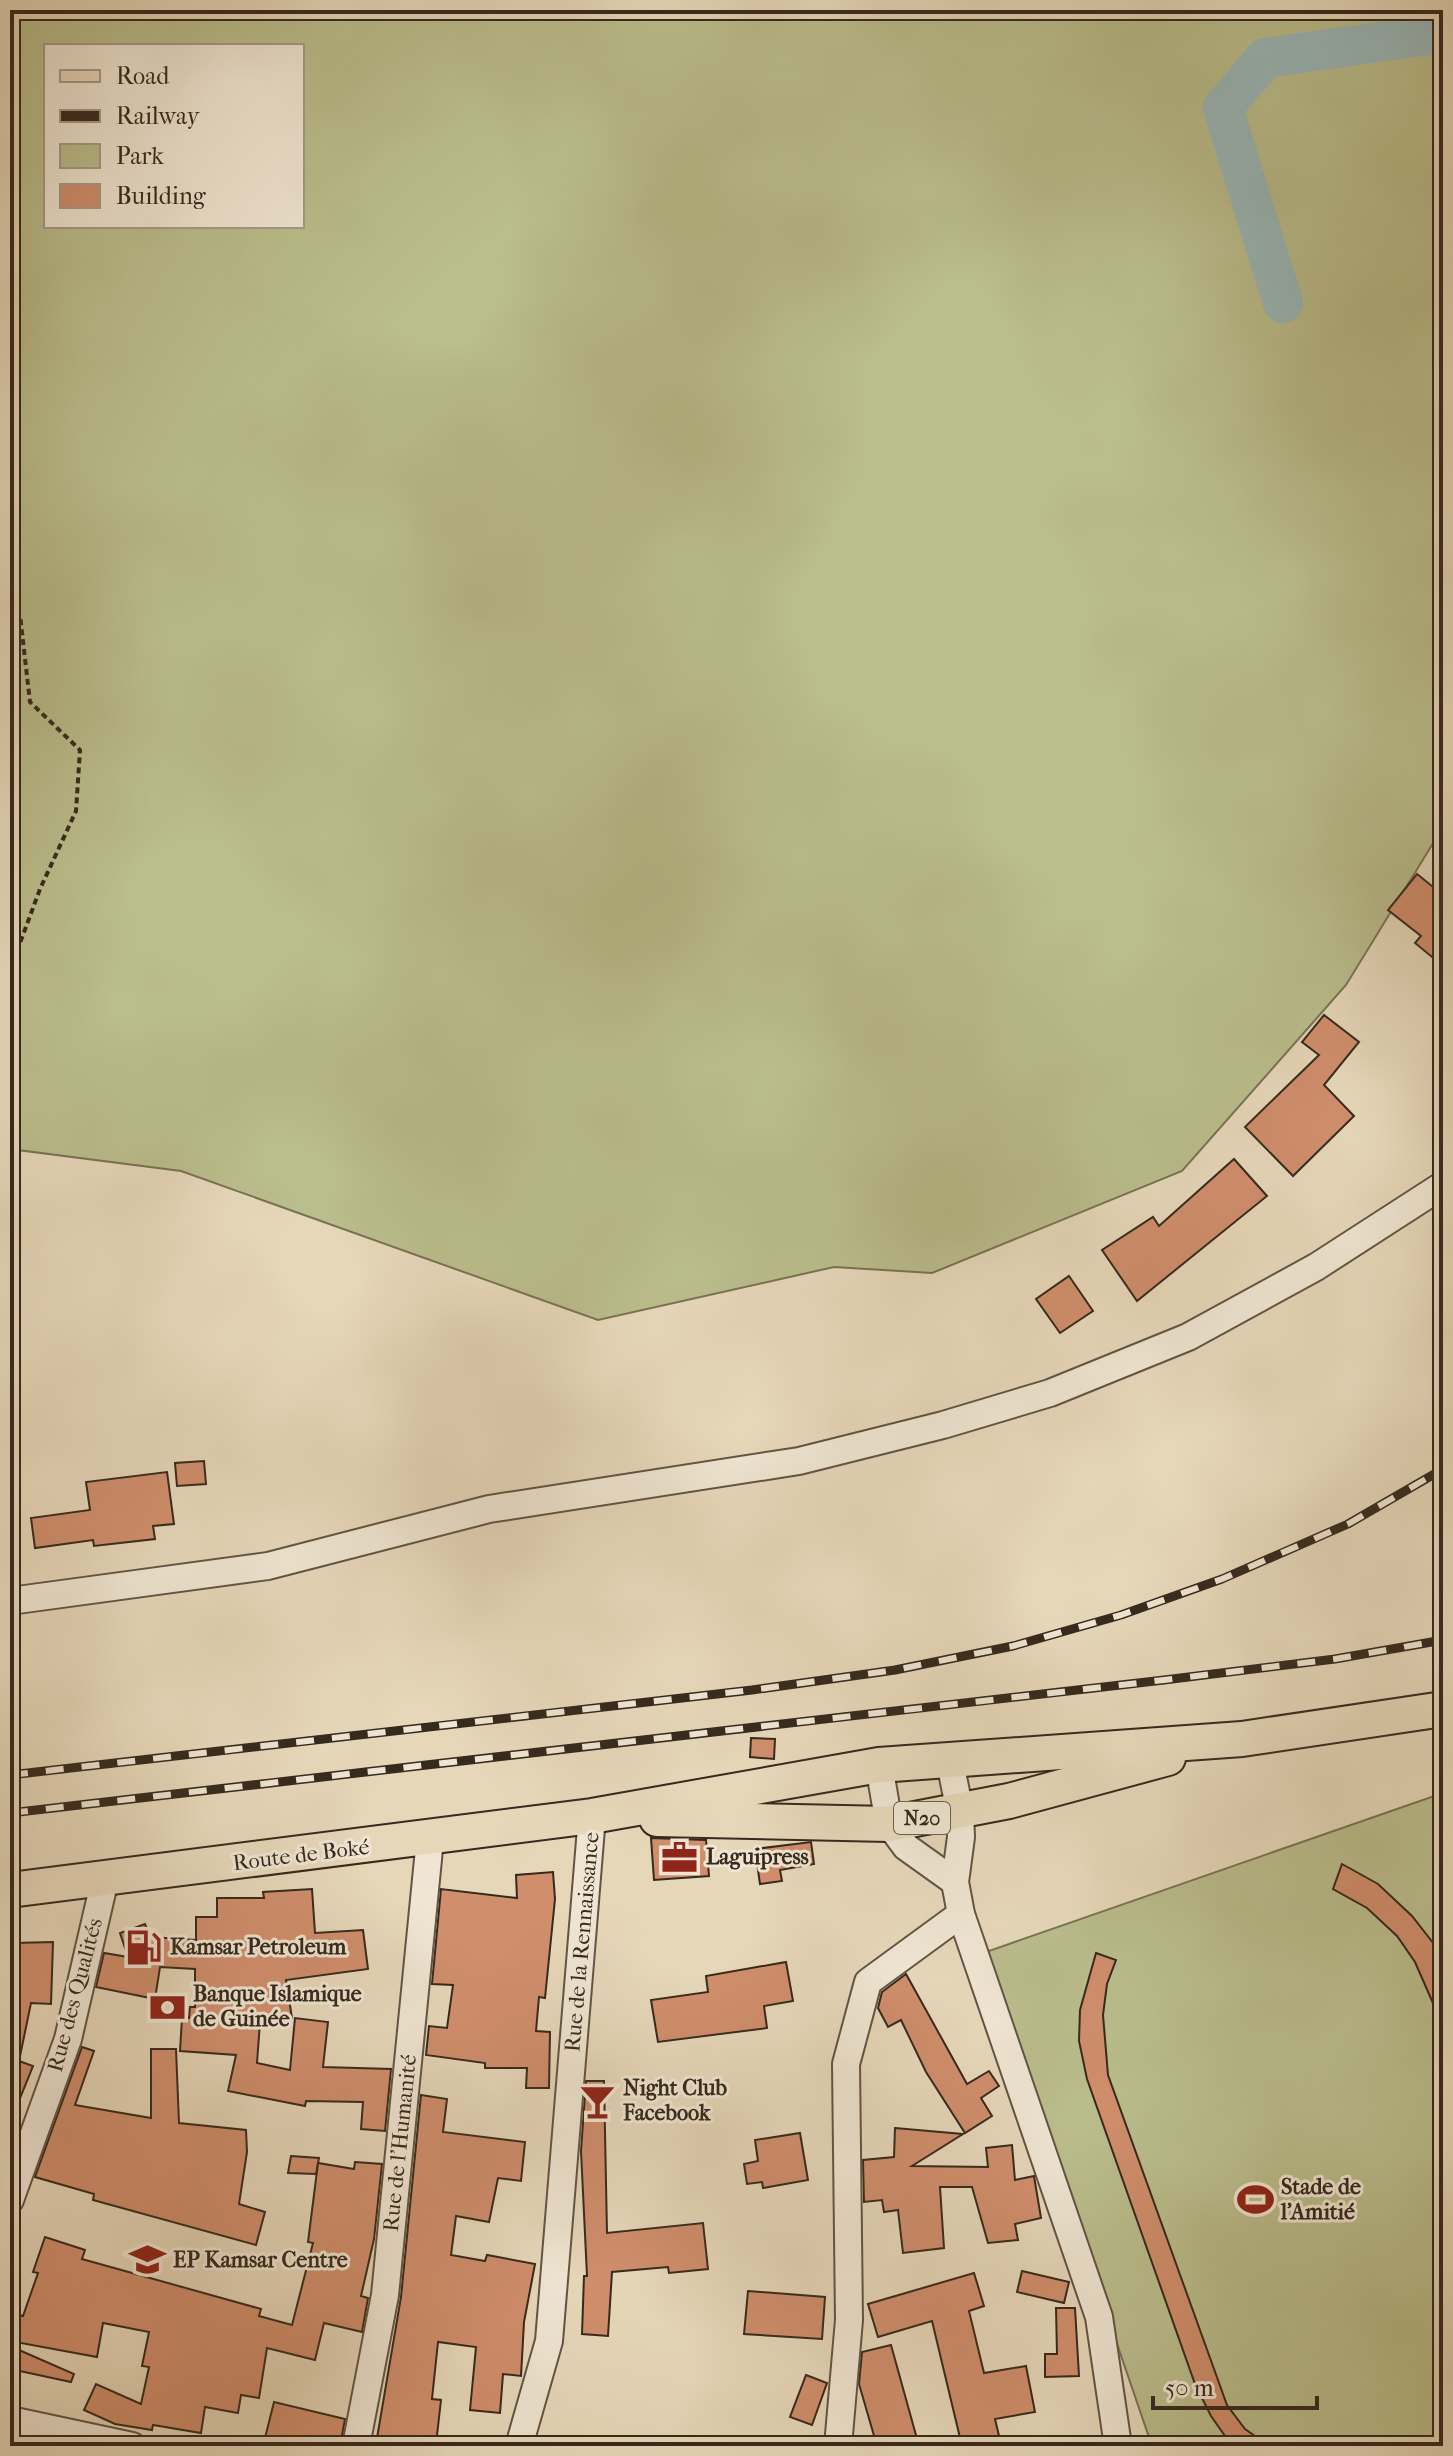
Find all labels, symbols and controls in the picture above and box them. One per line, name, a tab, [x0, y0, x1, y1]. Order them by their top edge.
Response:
legend	[44, 44, 304, 228]
text: Road	[116, 62, 170, 90]
text: Railway	[116, 102, 201, 130]
text: Park	[116, 142, 164, 170]
text: Building	[116, 182, 207, 210]
road number: N20	[894, 1802, 950, 1834]
street label: Rue de la Rennaissance	[559, 1831, 605, 2053]
street label: Route de Boké	[231, 1834, 371, 1876]
office icon: Laguipress	[661, 1838, 699, 1876]
place label: Laguipress	[706, 1844, 809, 1870]
street label: Rue des Qualités	[42, 1915, 108, 2075]
fuel station icon: Kamsar Petroleum	[125, 1928, 163, 1966]
place label: Kamsar Petroleum	[170, 1934, 347, 1960]
place label: Banque Islamique de Guinée	[193, 1981, 362, 2032]
bank icon: Banque Islamique de Guinée	[148, 1988, 186, 2026]
street label: Rue de l'Humanité	[378, 2053, 422, 2233]
place label: Night Club Facebook	[622, 2075, 727, 2126]
bar icon: Night Club Facebook	[578, 2082, 616, 2120]
place label: Stade de l'Amitié	[1280, 2174, 1361, 2225]
sports icon: Stade de l'Amitié	[1236, 2181, 1274, 2219]
school or university icon: EP Kamsar Centre	[128, 2241, 166, 2279]
place label: EP Kamsar Centre	[173, 2247, 348, 2273]
scale bar	[1153, 2360, 1317, 2410]
text: 50 m	[1165, 2374, 1214, 2402]

